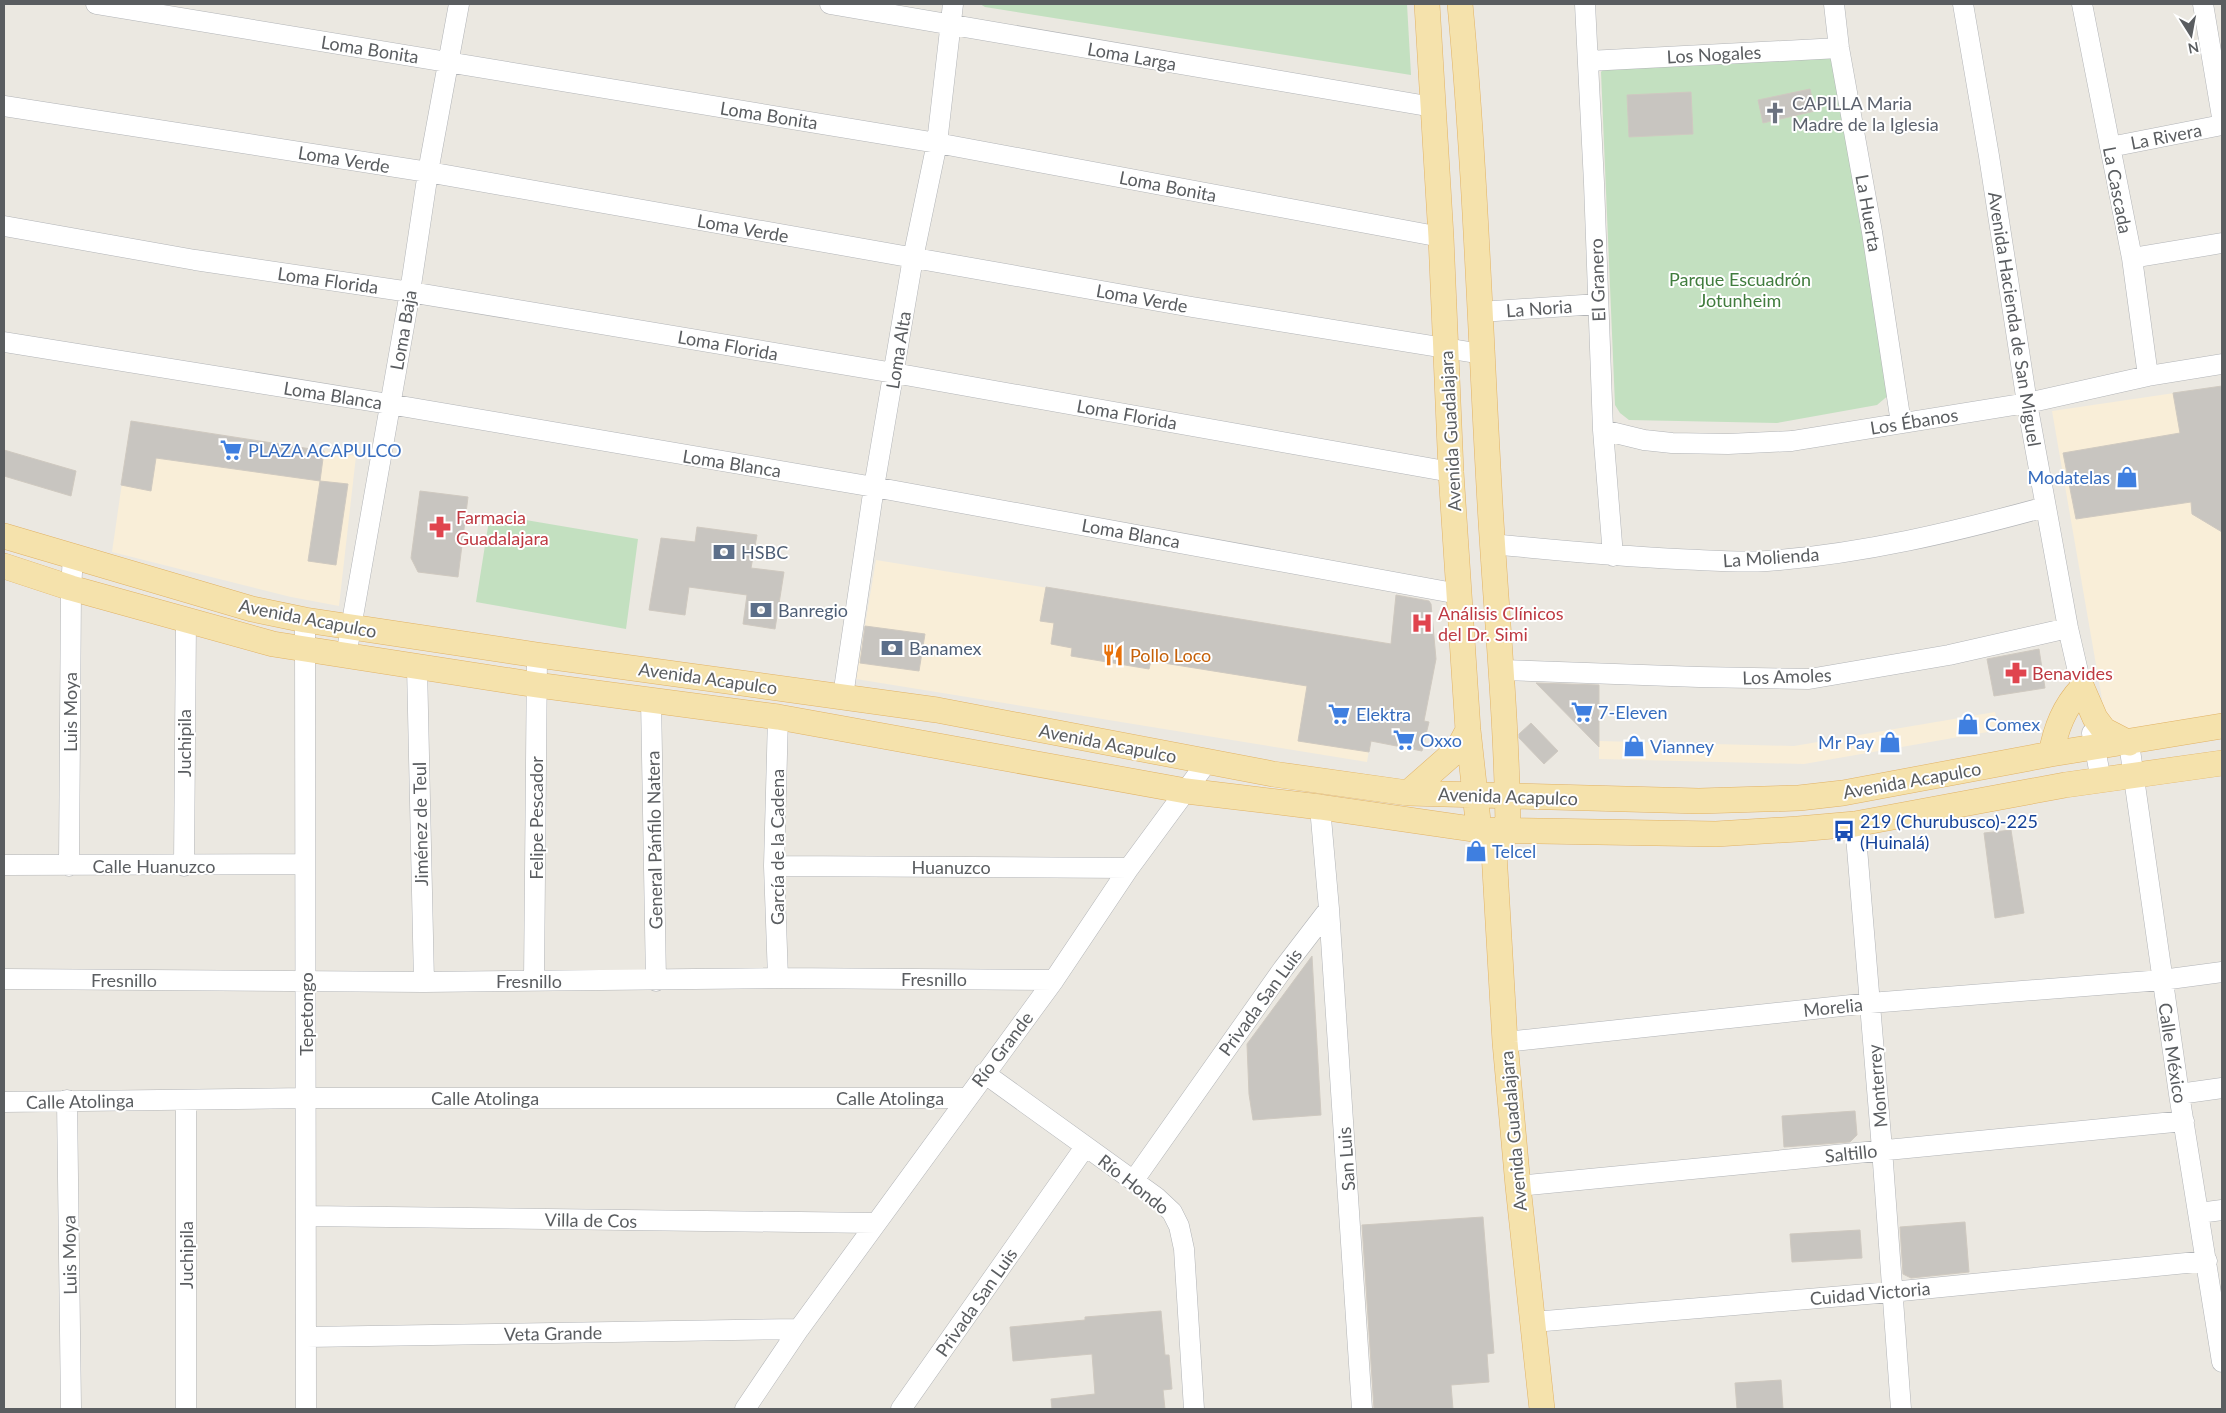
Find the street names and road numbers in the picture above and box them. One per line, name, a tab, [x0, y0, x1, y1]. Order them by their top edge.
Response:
street label: Loma Bonita	[320, 30, 420, 68]
street label: Loma Larga	[1086, 37, 1178, 75]
street label: Los Nogales	[1666, 41, 1762, 67]
street label: Loma Bonita	[719, 96, 819, 134]
street label: La Rivera	[2128, 118, 2204, 154]
street label: Loma Verde	[297, 141, 391, 177]
street label: La Cascada	[2099, 145, 2137, 235]
street label: Loma Bonita	[1117, 166, 1219, 206]
street label: La Huerta	[1851, 173, 1887, 253]
street label: Avenida Hacienda de San Miguel	[1984, 190, 2046, 448]
street label: Loma Verde	[695, 209, 791, 247]
street label: El Granero	[1585, 238, 1609, 322]
street label: Loma Florida	[276, 262, 380, 298]
street label: Loma Verde	[1094, 279, 1190, 317]
street label: Loma Baja	[385, 288, 421, 372]
street label: La Noria	[1505, 295, 1573, 321]
street label: Loma Alta	[881, 310, 915, 390]
street label: Loma Florida	[676, 325, 780, 365]
street label: Avenida Guadalajara	[1435, 350, 1465, 512]
street label: Loma Blanca	[282, 376, 384, 414]
street label: Loma Florida	[1075, 394, 1179, 434]
street label: Los Ébanos	[1869, 403, 1960, 439]
street label: Loma Blanca	[681, 444, 783, 482]
street label: Loma Blanca	[1080, 514, 1182, 552]
street label: La Molienda	[1722, 543, 1820, 571]
street label: Avenida Acapulco	[237, 594, 379, 642]
street label: Avenida Acapulco	[637, 657, 779, 699]
street label: Los Amoles	[1742, 663, 1832, 689]
street label: Luis Moya	[59, 672, 81, 752]
street label: Juchipila	[173, 709, 195, 777]
street label: Avenida Acapulco	[1037, 719, 1179, 767]
street label: General Pánfilo Natera	[641, 751, 667, 929]
street label: Felipe Pescador	[525, 756, 547, 880]
street label: Avenida Acapulco	[1841, 757, 1983, 803]
street label: Jiménez de Teul	[408, 762, 432, 886]
street label: García de la Cadena	[766, 769, 788, 925]
street label: Avenida Acapulco	[1438, 783, 1578, 809]
street label: Calle Huanuzco	[93, 855, 215, 877]
street label: Huanuzco	[911, 856, 991, 878]
street label: Privada San Luis	[1214, 944, 1306, 1060]
street label: Fresnillo	[901, 968, 967, 990]
street label: Fresnillo	[91, 969, 157, 991]
street label: Fresnillo	[496, 970, 562, 992]
street label: Tepetongo	[295, 972, 317, 1056]
street label: Morelia	[1802, 993, 1864, 1021]
street label: Calle México	[2154, 1001, 2192, 1105]
street label: Río Grande	[967, 1007, 1037, 1091]
street label: Monterrey	[1862, 1043, 1892, 1129]
street label: Avenida Guadalajara	[1495, 1050, 1531, 1212]
street label: Calle Atolinga	[431, 1087, 539, 1109]
street label: Calle Atolinga	[836, 1087, 944, 1109]
street label: Calle Atolinga	[26, 1089, 134, 1113]
street label: San Luis	[1333, 1126, 1359, 1192]
street label: Saltillo	[1824, 1139, 1878, 1167]
street label: Río Hondo	[1094, 1149, 1174, 1219]
street label: Villa de Cos	[545, 1208, 638, 1232]
street label: Luis Moya	[57, 1215, 81, 1295]
street label: Juchipila	[175, 1221, 197, 1289]
street label: Privada San Luis	[930, 1243, 1022, 1360]
street label: Cuidad Victoria	[1809, 1277, 1931, 1309]
street label: Veta Grande	[504, 1321, 602, 1345]

